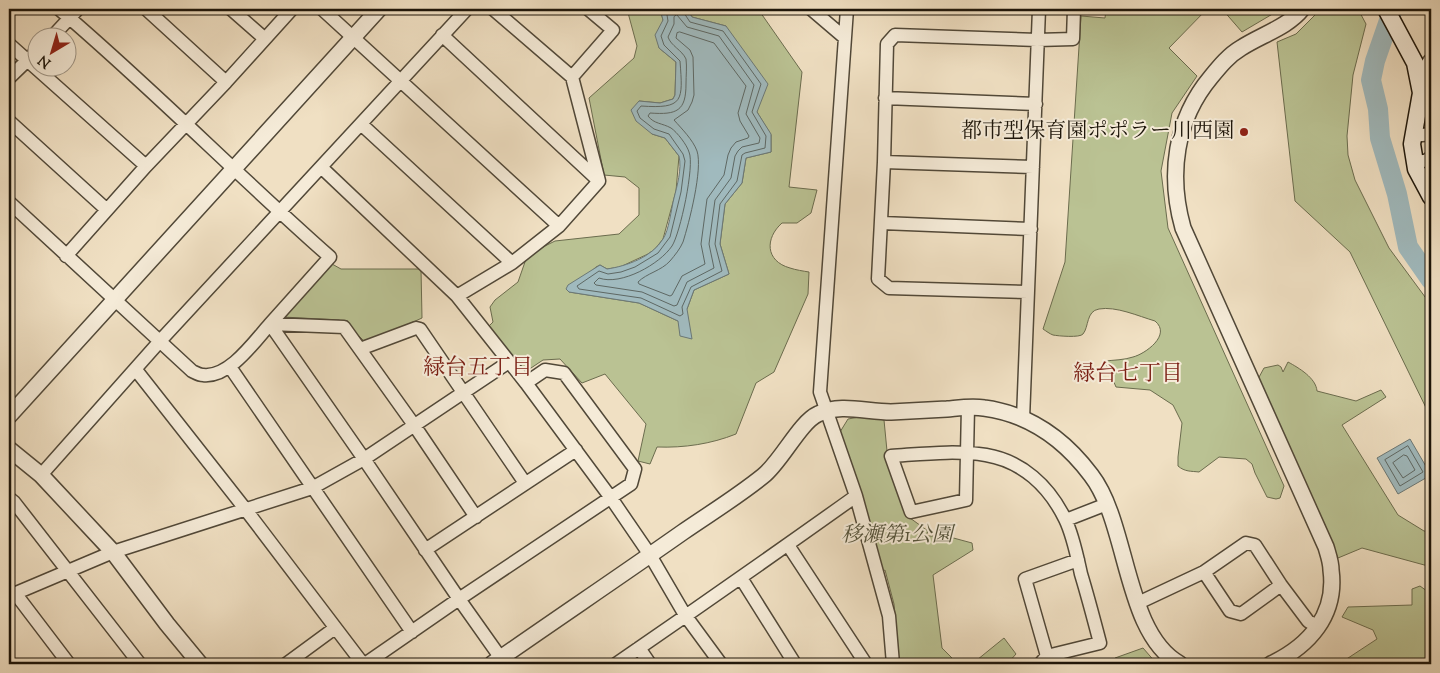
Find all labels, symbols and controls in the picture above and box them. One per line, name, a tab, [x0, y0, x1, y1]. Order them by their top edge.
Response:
north arrow	[28, 28, 78, 78]
text: N	[35, 49, 56, 72]
place label: 都市型保育園ポポラー川西園	[961, 117, 1234, 147]
marker: 都市型保育園ポポラー川西園	[1238, 126, 1250, 138]
district label: 緑台五丁目	[423, 353, 533, 385]
district label: 緑台七丁目	[1073, 359, 1183, 391]
park label: 移瀬第1公園	[841, 521, 956, 551]

